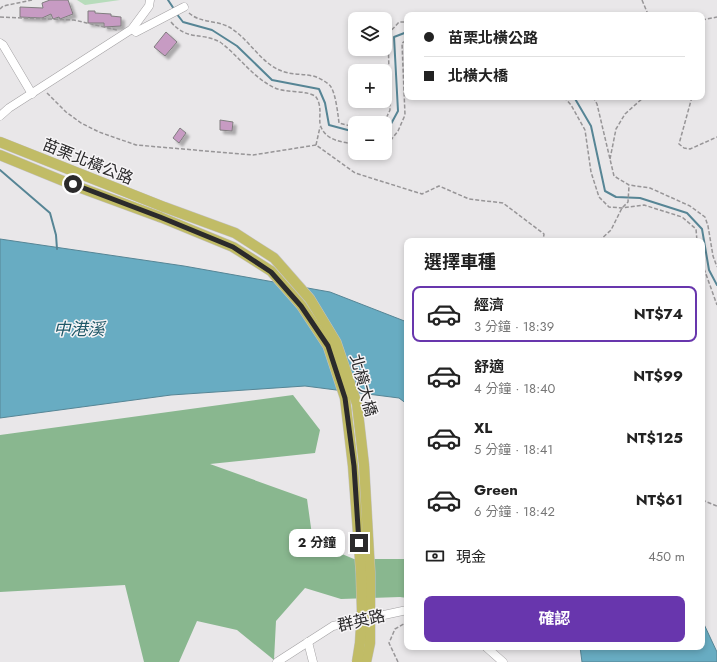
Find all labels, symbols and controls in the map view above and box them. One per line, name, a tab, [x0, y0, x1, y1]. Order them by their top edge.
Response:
map controls	[348, 12, 392, 160]
button: layers	[348, 12, 392, 56]
text: 苗栗北橫公路	[448, 27, 538, 49]
button: +	[348, 64, 392, 108]
text: 北橫大橋	[448, 65, 508, 87]
button: −	[348, 116, 392, 160]
street label: 苗栗北橫公路	[39, 133, 137, 190]
route start	[64, 175, 82, 193]
text: 選擇車種	[424, 249, 496, 275]
text: 經濟	[474, 294, 504, 316]
icon: car	[426, 296, 462, 332]
text: NT$74	[634, 303, 683, 325]
water label: 中港溪	[54, 317, 106, 341]
text: 3 分鐘 · 18:39	[474, 317, 554, 336]
street label: 北橫大橋	[344, 351, 383, 419]
text: 舒適	[474, 356, 504, 378]
icon: car	[426, 358, 462, 394]
text: NT$99	[633, 365, 683, 387]
text: 4 分鐘 · 18:40	[474, 379, 555, 398]
text: XL	[474, 417, 492, 439]
icon: car	[426, 420, 462, 456]
text: NT$125	[626, 427, 683, 449]
text: 5 分鐘 · 18:41	[474, 440, 553, 459]
text: Green	[474, 479, 518, 501]
icon: car	[426, 482, 462, 518]
text: NT$61	[636, 489, 683, 511]
text: 6 分鐘 · 18:42	[474, 502, 555, 521]
callout: 2 分鐘	[289, 529, 345, 557]
text: 2 分鐘	[298, 533, 336, 552]
route end	[350, 534, 368, 552]
icon: cash	[424, 545, 446, 567]
text: 現金	[456, 546, 486, 568]
text: 450 m	[648, 547, 685, 566]
button: 確認	[424, 596, 685, 642]
street label: 群英路	[335, 604, 387, 637]

